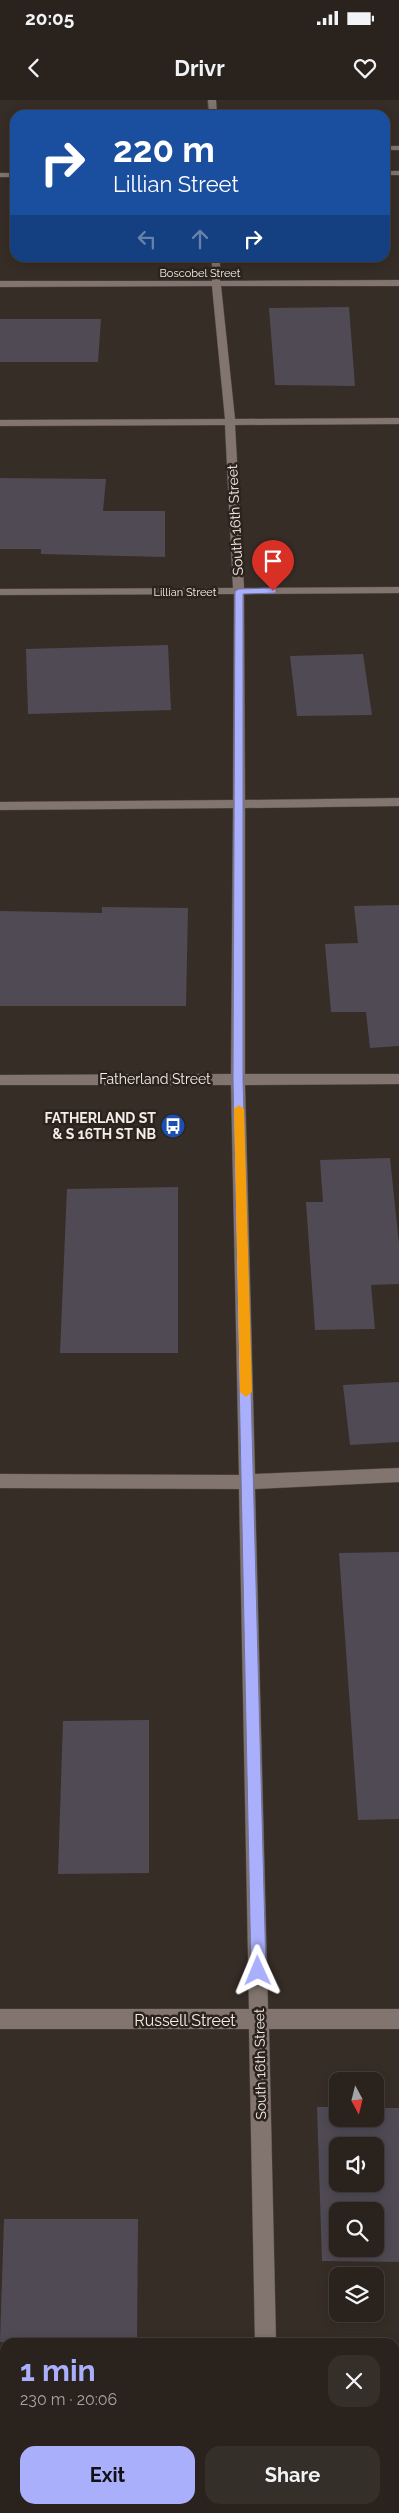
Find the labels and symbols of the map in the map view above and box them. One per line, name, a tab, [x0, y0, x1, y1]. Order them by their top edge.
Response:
street label: Boscobel Street	[160, 267, 241, 280]
street label: South 16th Street	[224, 464, 246, 576]
pin	[252, 540, 294, 591]
street label: Lillian Street	[154, 586, 217, 599]
street label: Fatherland Street	[99, 1071, 211, 1087]
place label: FATHERLAND ST & S 16TH ST NB	[44, 1110, 156, 1142]
bus stop icon: FATHERLAND ST & S 16TH ST NB	[160, 1113, 186, 1139]
position arrow	[231, 1944, 283, 1996]
street label: South 16th Street	[251, 2008, 269, 2120]
street label: Russell Street	[134, 2011, 236, 2030]
north arrow	[329, 2072, 384, 2128]

